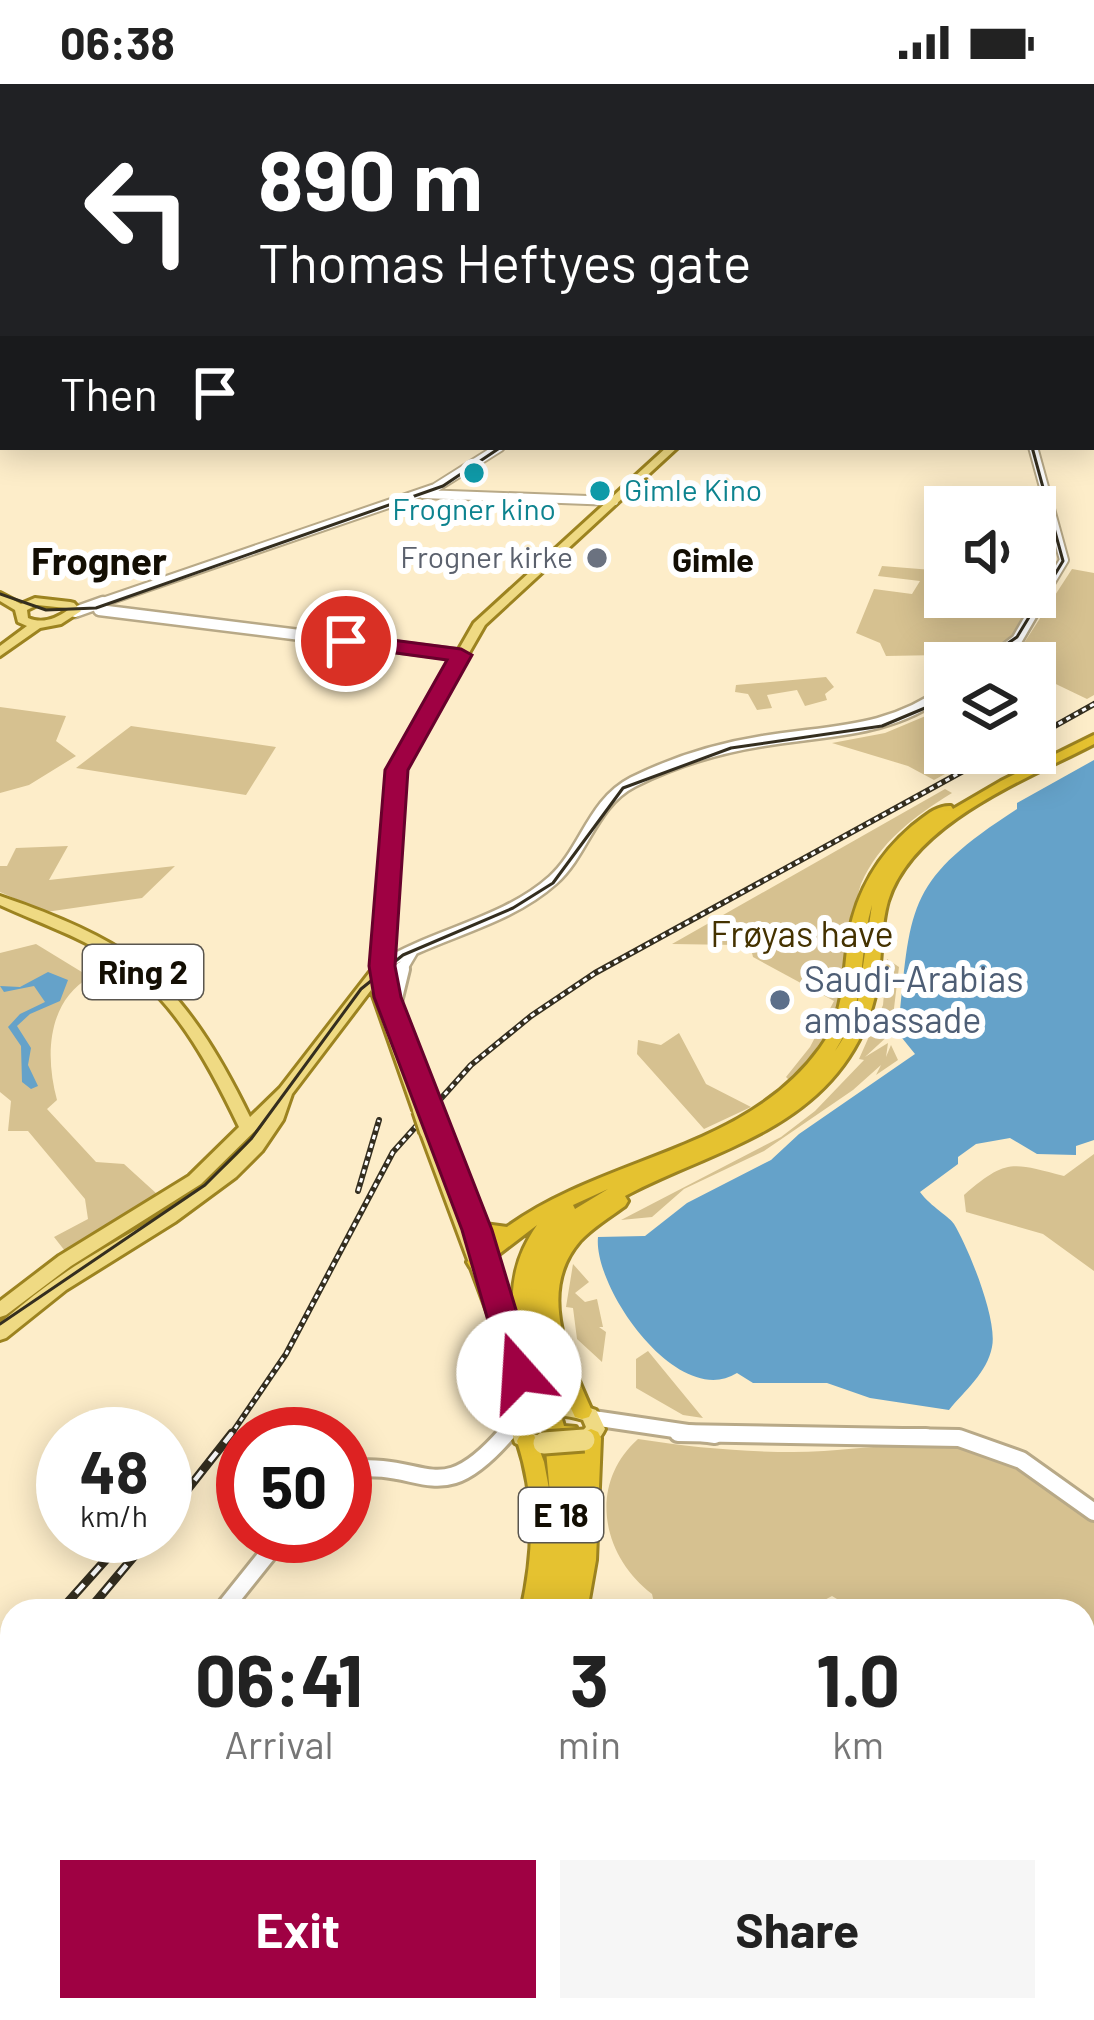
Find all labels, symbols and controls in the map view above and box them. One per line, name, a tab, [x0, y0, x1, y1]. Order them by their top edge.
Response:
text: 06:38	[60, 15, 175, 69]
text: 890 m	[258, 127, 483, 228]
icon: left	[60, 132, 216, 288]
text: Thomas Heftyes gate	[258, 229, 751, 294]
icon: arrive	[182, 360, 248, 426]
text: Then	[60, 366, 158, 420]
marker: Frogner kino	[461, 460, 487, 486]
place label: Gimle Kino	[624, 471, 762, 507]
marker: Gimle Kino	[587, 478, 613, 504]
map controls	[924, 486, 1056, 774]
button: sound	[924, 486, 1056, 618]
place label: Frogner kino	[392, 490, 556, 526]
district label: Frogner	[31, 536, 167, 583]
place label: Frogner kirke	[400, 538, 573, 574]
district label: Gimle	[672, 539, 754, 579]
marker: Frogner kirke	[584, 545, 610, 571]
pin	[295, 590, 397, 692]
icon: arrive	[313, 608, 379, 674]
button: layers	[924, 642, 1056, 774]
park label: Frøyas have	[710, 911, 894, 954]
road number: Ring 2	[83, 945, 203, 999]
place label: Saudi-Arabias ambassade	[804, 956, 1024, 1040]
marker: Saudi-Arabias ambassade	[767, 987, 793, 1013]
position arrow	[456, 1310, 582, 1436]
speed limit sign: 50	[216, 1407, 372, 1563]
text: 48	[80, 1434, 148, 1506]
road number: E 18	[519, 1488, 603, 1542]
text: km/h	[80, 1497, 148, 1533]
text: 06:41	[195, 1635, 363, 1721]
text: 3	[570, 1635, 609, 1721]
text: 1.0	[816, 1635, 900, 1721]
text: Arrival	[224, 1720, 333, 1767]
text: min	[558, 1720, 621, 1767]
text: km	[832, 1720, 884, 1767]
button: Exit	[60, 1860, 536, 1998]
button: Share	[560, 1860, 1035, 1998]

